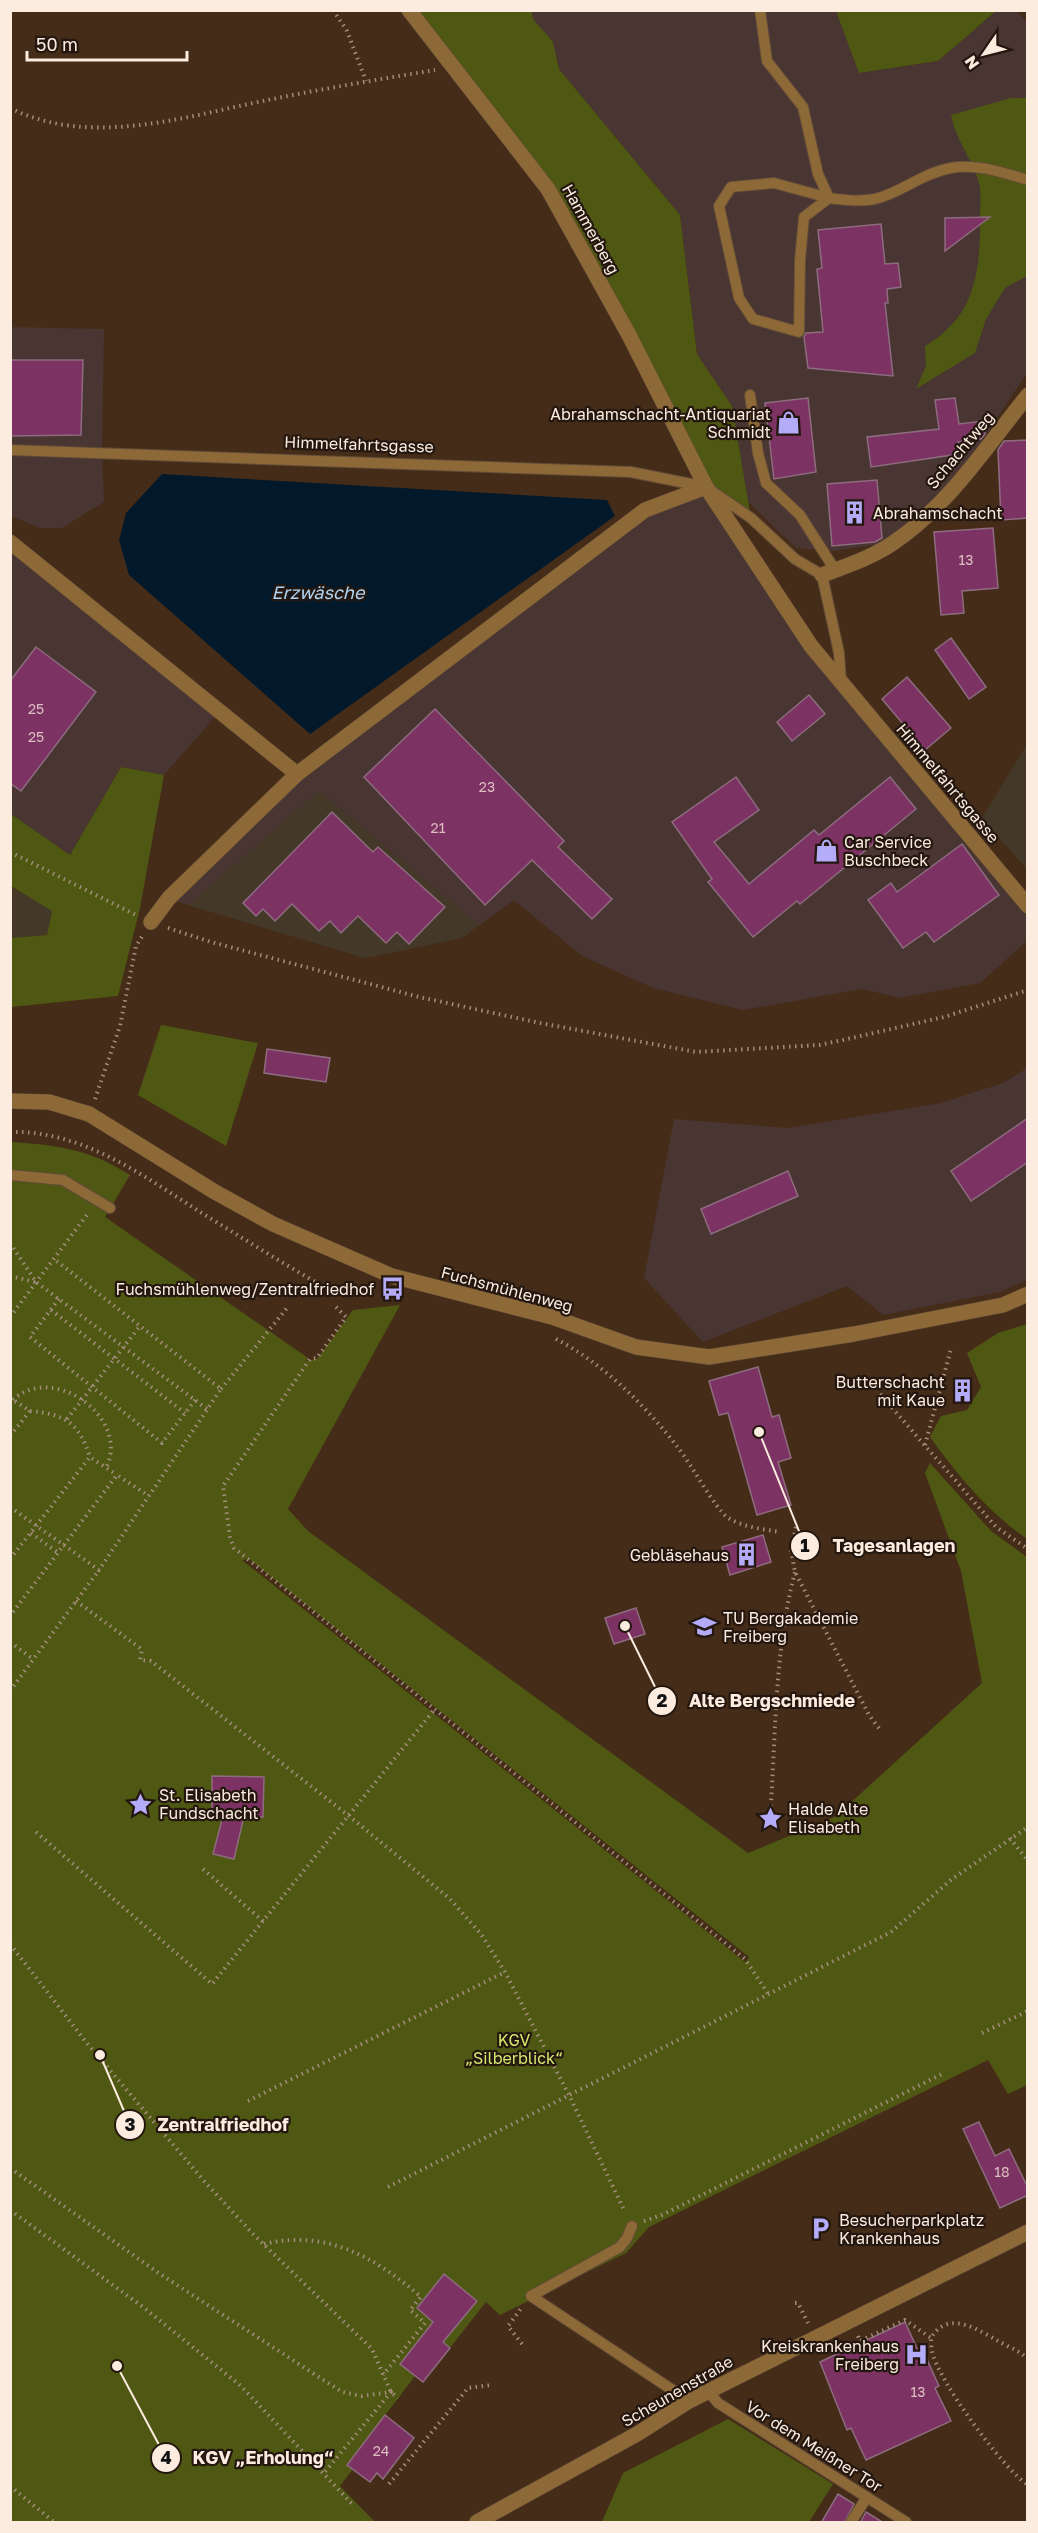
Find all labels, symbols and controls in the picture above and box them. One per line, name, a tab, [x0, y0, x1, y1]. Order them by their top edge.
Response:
scale bar	[27, 24, 188, 62]
north arrow	[954, 24, 1014, 84]
text: 50 m	[36, 33, 78, 55]
text: N	[960, 52, 983, 73]
street label: Hammerberg	[558, 180, 624, 278]
place label: Abrahamschacht-Antiquariat Schmidt	[550, 404, 771, 442]
street label: Schachtweg	[922, 407, 998, 493]
shop icon: Abrahamschacht-Antiquariat Schmidt	[776, 410, 802, 436]
street label: Himmelfahrtsgasse	[284, 431, 434, 457]
building icon: Abrahamschacht	[842, 500, 868, 526]
place label: Abrahamschacht	[873, 503, 1003, 523]
house number: 13	[959, 551, 973, 568]
water label: Erzwäsche	[272, 581, 366, 603]
house number: 25	[28, 700, 44, 717]
street label: Himmelfahrtsgasse	[892, 719, 1004, 847]
house number: 25	[28, 728, 44, 745]
house number: 23	[479, 778, 495, 795]
house number: 21	[431, 819, 446, 836]
place label: Car Service Buschbeck	[844, 832, 932, 870]
shop icon: Car Service Buschbeck	[813, 838, 839, 864]
street label: Fuchsmühlenweg	[439, 1262, 575, 1316]
bus stop icon: Fuchsmühlenweg/Zentralfriedhof	[379, 1276, 405, 1302]
place label: Fuchsmühlenweg/Zentralfriedhof	[115, 1279, 374, 1299]
place label: Butterschacht mit Kaue	[836, 1372, 945, 1410]
building icon: Butterschacht mit Kaue	[950, 1378, 976, 1404]
callout: Tagesanlagen	[790, 1528, 967, 1564]
text: 1	[800, 1534, 810, 1556]
text: Tagesanlagen	[833, 1534, 956, 1556]
building icon: Gebläsehaus	[734, 1542, 760, 1568]
place label: Gebläsehaus	[630, 1545, 729, 1565]
place label: TU Bergakademie Freiberg	[723, 1608, 858, 1646]
school or university icon: TU Bergakademie Freiberg	[692, 1614, 718, 1640]
callout: Alte Bergschmiede	[647, 1683, 867, 1719]
text: 2	[657, 1689, 668, 1711]
text: Alte Bergschmiede	[689, 1689, 855, 1711]
place label: St. Elisabeth Fundschacht	[159, 1785, 259, 1823]
place icon: St. Elisabeth Fundschacht	[128, 1791, 154, 1817]
place label: Halde Alte Elisabeth	[788, 1799, 868, 1837]
place icon: Halde Alte Elisabeth	[757, 1805, 783, 1831]
park label: KGV „Silberblick“	[465, 2030, 563, 2068]
callout: Zentralfriedhof	[115, 2107, 300, 2143]
text: 3	[125, 2113, 136, 2135]
text: Zentralfriedhof	[157, 2113, 289, 2135]
house number: 18	[994, 2163, 1010, 2180]
place label: Besucherparkplatz Krankenhaus	[839, 2210, 984, 2248]
parking icon: Besucherparkplatz Krankenhaus	[808, 2216, 834, 2242]
place label: Kreiskrankenhaus Freiberg	[761, 2336, 899, 2374]
hospital icon: Kreiskrankenhaus Freiberg	[904, 2342, 930, 2368]
street label: Scheunenstraße	[618, 2351, 736, 2431]
house number: 13	[911, 2383, 925, 2400]
street label: Vor dem Meißner Tor	[742, 2396, 886, 2496]
callout: KGV „Erholung“	[151, 2440, 346, 2476]
house number: 24	[373, 2442, 389, 2459]
text: 4	[160, 2446, 172, 2468]
text: KGV „Erholung“	[192, 2446, 334, 2468]

